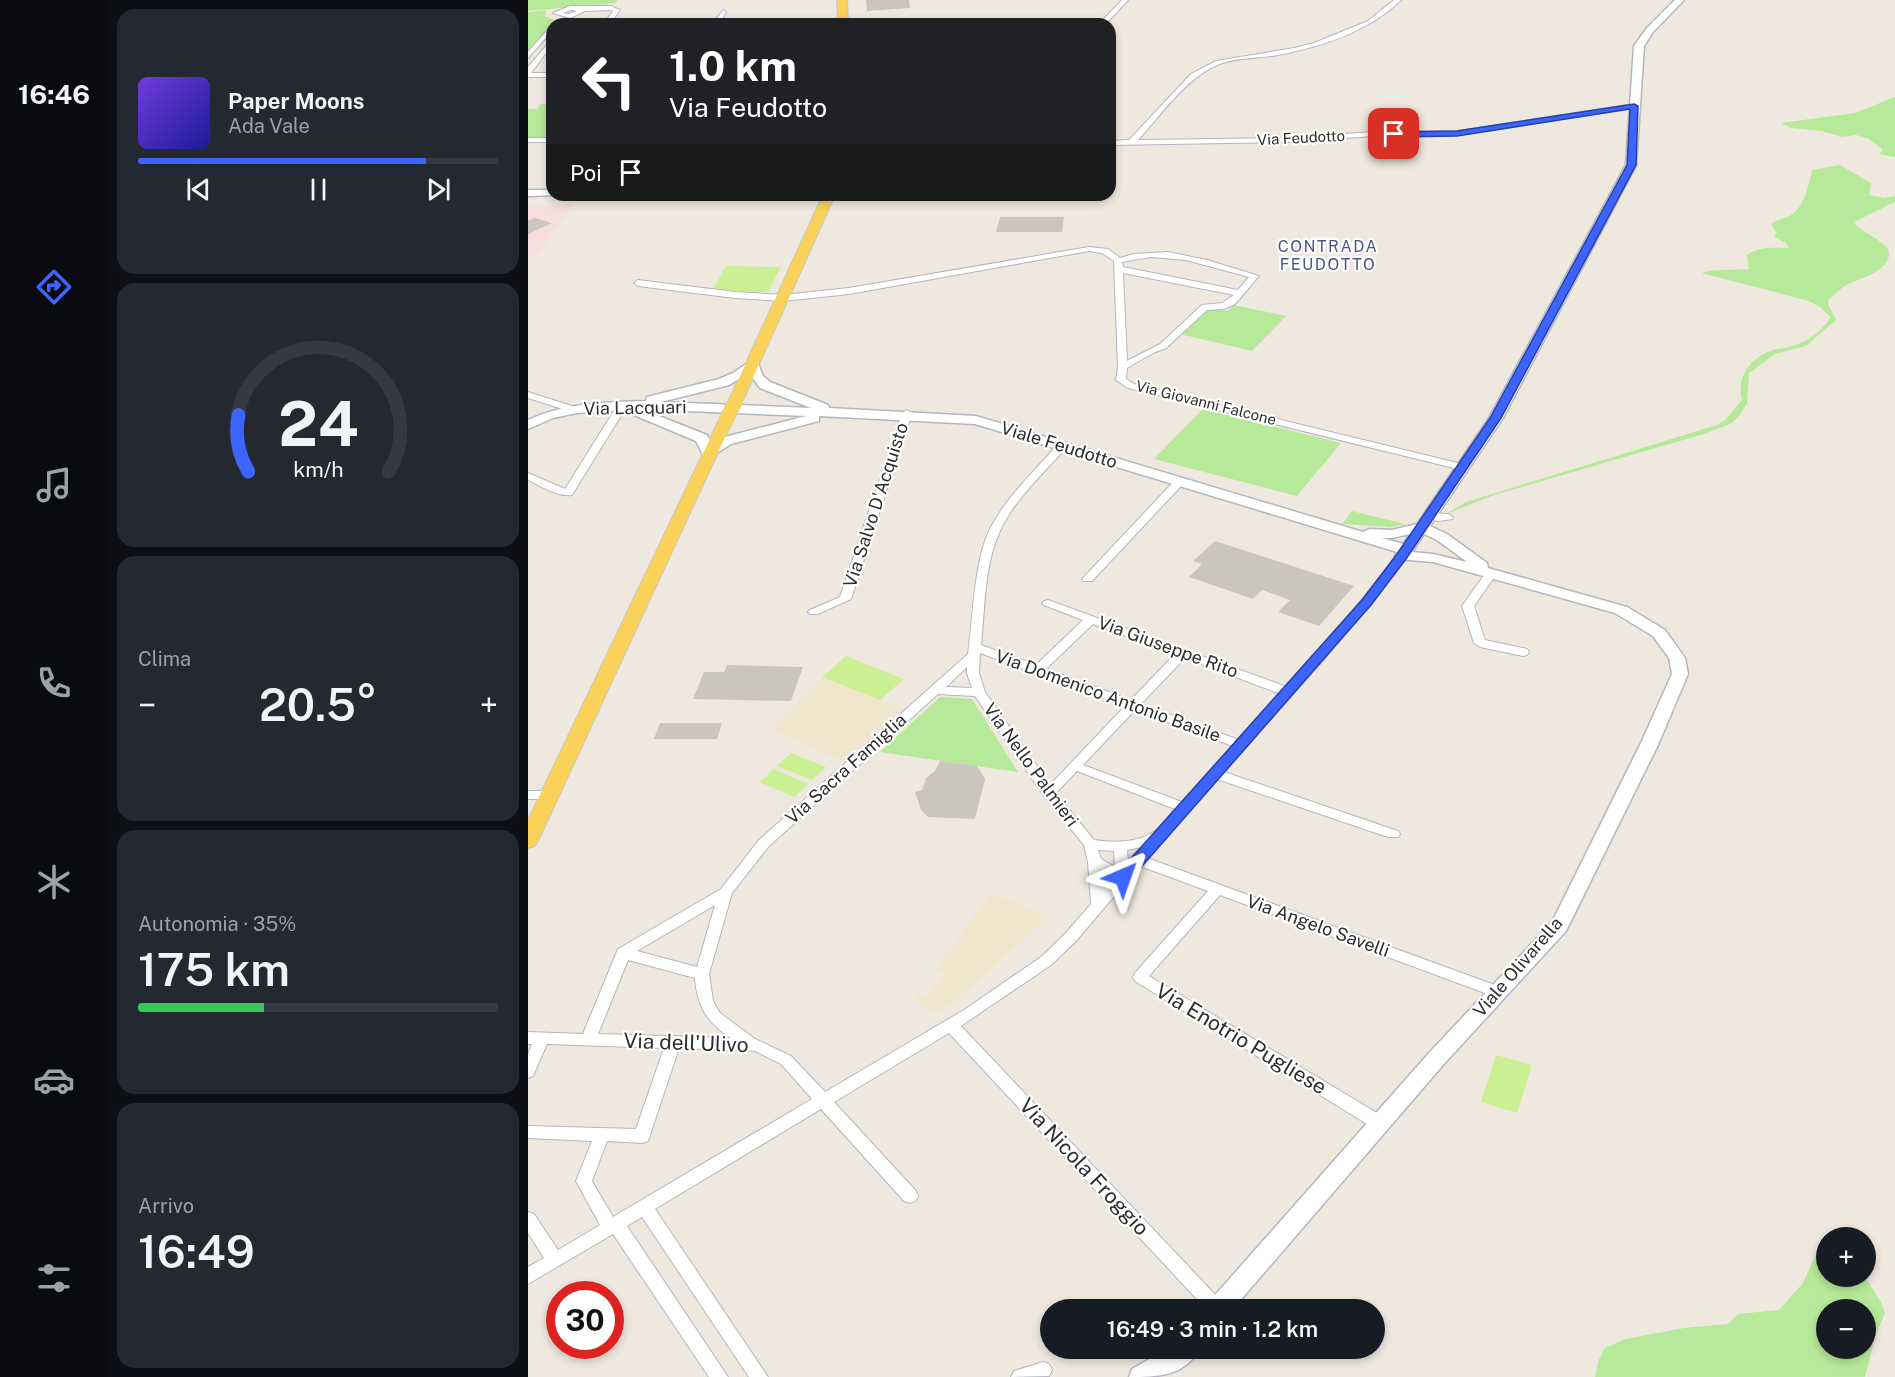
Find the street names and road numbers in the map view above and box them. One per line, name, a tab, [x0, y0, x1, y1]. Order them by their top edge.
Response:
street label: Via Feudotto	[1257, 127, 1345, 148]
street label: Via Giovanni Falcone	[1134, 377, 1278, 428]
street label: Via Lacquari	[583, 396, 687, 419]
street label: Viale Feudotto	[998, 417, 1120, 472]
street label: Via Salvo D'Acquisto	[839, 420, 912, 590]
street label: Via Giuseppe Rito	[1095, 611, 1241, 682]
street label: Via Domenico Antonio Basile	[993, 645, 1224, 746]
street label: Via Nello Palmieri	[980, 699, 1083, 831]
street label: Via Sacra Famiglia	[781, 709, 910, 828]
street label: Via Angelo Savelli	[1244, 890, 1392, 961]
street label: Viale Olivarella	[1469, 913, 1567, 1021]
street label: Via Enotrio Pugliese	[1151, 978, 1331, 1100]
street label: Via dell'Ulivo	[623, 1028, 749, 1057]
street label: Via Nicola Froggio	[1014, 1093, 1154, 1240]

